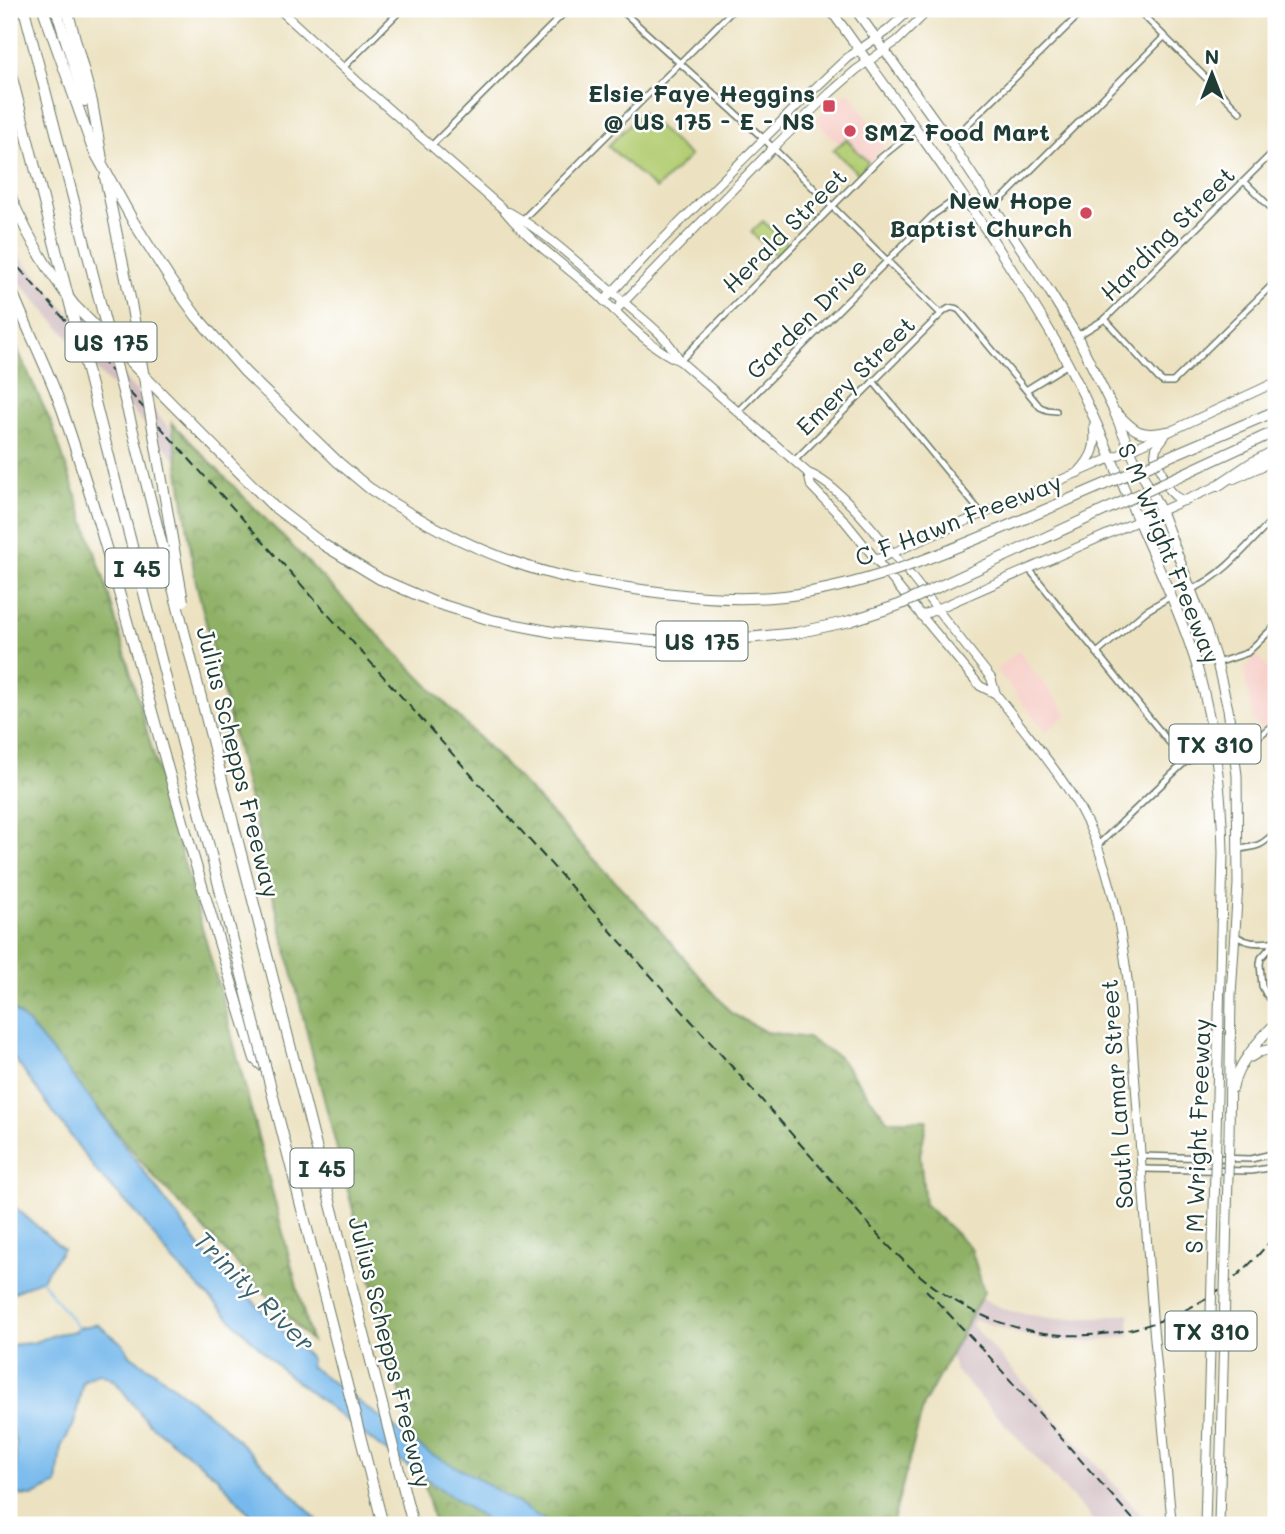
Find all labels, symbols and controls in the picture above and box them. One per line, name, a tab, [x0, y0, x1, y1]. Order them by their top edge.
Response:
north arrow	[1176, 38, 1246, 108]
text: N	[1205, 44, 1219, 69]
place label: Elsie Faye Heggins @ US 175 - E - NS	[588, 77, 815, 136]
marker: Elsie Faye Heggins @ US 175 - E - NS	[821, 98, 837, 114]
place label: SMZ Food Mart	[864, 116, 1050, 147]
marker: SMZ Food Mart	[842, 123, 858, 139]
street label: Harding Street	[1093, 159, 1241, 307]
street label: Herald Street	[715, 161, 853, 299]
place label: New Hope Baptist Church	[890, 184, 1072, 243]
marker: New Hope Baptist Church	[1078, 205, 1094, 221]
street label: Garden Drive	[739, 251, 873, 385]
street label: Emery Street	[789, 309, 921, 441]
road number: US 175	[66, 322, 156, 362]
street label: S M Wright Freeway	[1112, 438, 1228, 668]
street label: C F Hawn Freeway	[850, 465, 1066, 573]
road number: I 45	[106, 548, 168, 588]
road number: US 175	[656, 622, 748, 660]
street label: Julius Schepps Freeway	[190, 623, 288, 901]
road number: TX 310	[1170, 724, 1260, 764]
street label: South Lamar Street	[1093, 978, 1139, 1210]
street label: S M Wright Freeway	[1177, 1018, 1217, 1254]
road number: I 45	[290, 1148, 354, 1188]
street label: Julius Schepps Freeway	[342, 1213, 440, 1491]
water label: Trinity River	[187, 1223, 323, 1359]
road number: TX 310	[1166, 1312, 1256, 1350]

